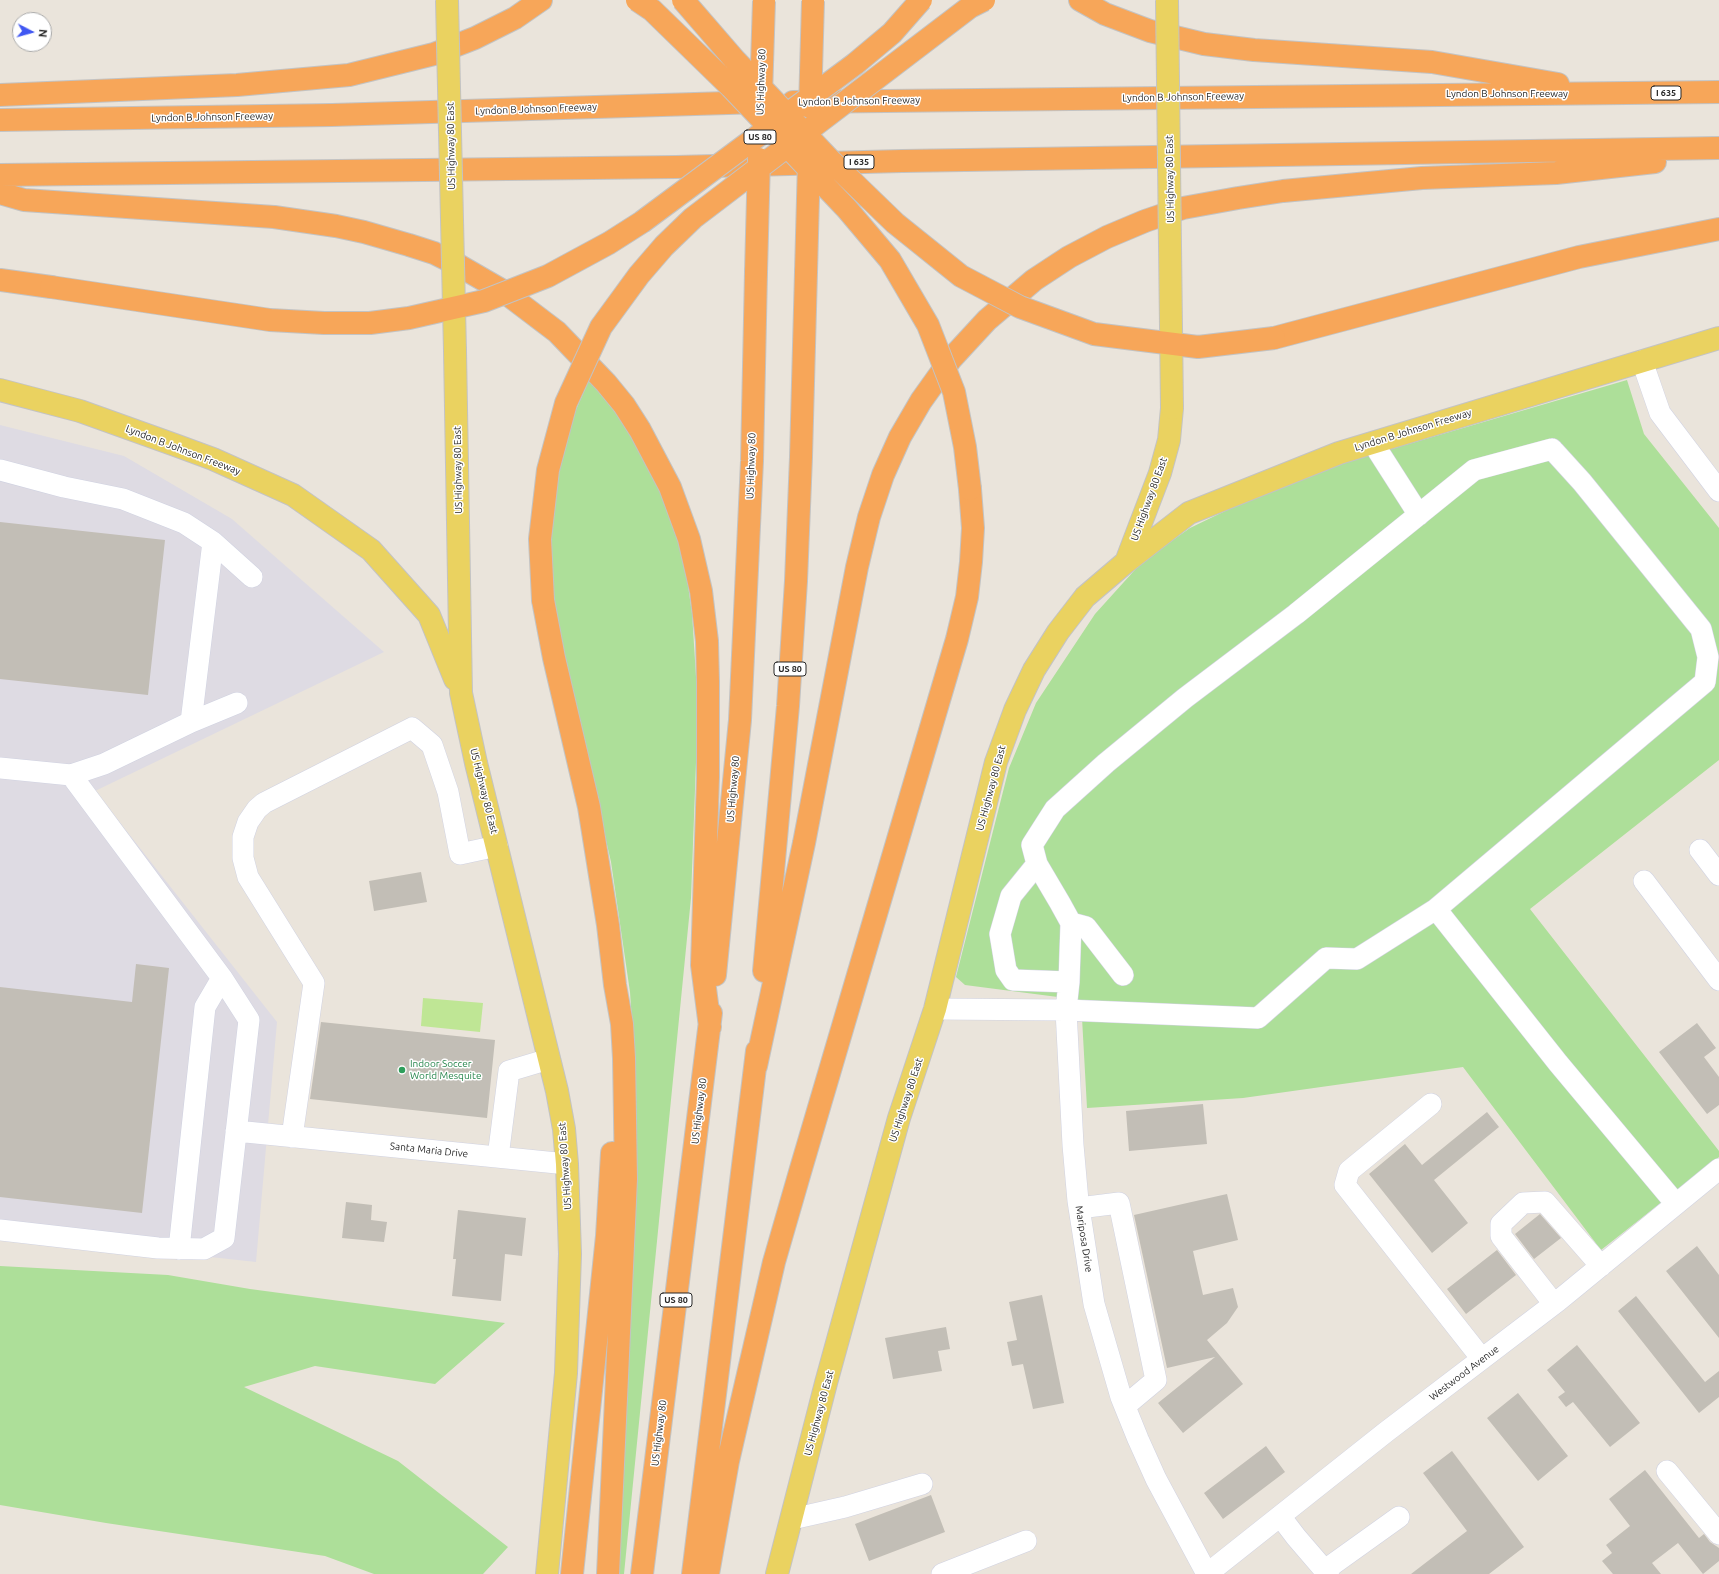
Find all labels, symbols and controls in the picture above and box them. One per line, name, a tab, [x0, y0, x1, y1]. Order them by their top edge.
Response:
north arrow	[12, 12, 52, 52]
text: N	[37, 28, 49, 38]
street label: US Highway 80	[754, 49, 768, 115]
road number: I 635	[1651, 86, 1681, 100]
street label: Lyndon B Johnson Freeway	[1446, 88, 1568, 100]
street label: Lyndon B Johnson Freeway	[1122, 90, 1244, 104]
street label: Lyndon B Johnson Freeway	[798, 94, 920, 108]
street label: Lyndon B Johnson Freeway	[475, 101, 597, 117]
street label: US Highway 80 East	[444, 102, 458, 190]
street label: Lyndon B Johnson Freeway	[151, 110, 273, 124]
road number: US 80	[744, 130, 776, 144]
street label: US Highway 80 East	[1163, 135, 1177, 223]
road number: I 635	[844, 155, 874, 169]
street label: Lyndon B Johnson Freeway	[1353, 406, 1473, 454]
street label: Lyndon B Johnson Freeway	[124, 423, 242, 477]
street label: US Highway 80 East	[451, 426, 465, 514]
street label: US Highway 80	[744, 433, 758, 499]
street label: US Highway 80 East	[1128, 456, 1170, 542]
road number: US 80	[774, 662, 806, 676]
street label: US Highway 80 East	[974, 744, 1008, 832]
street label: US Highway 80 East	[468, 747, 500, 835]
street label: US Highway 80	[724, 755, 742, 823]
street label: US Highway 80 East	[887, 1056, 925, 1144]
place label: Indoor Soccer World Mesquite	[410, 1058, 481, 1082]
marker: Indoor Soccer World Mesquite	[397, 1065, 407, 1075]
street label: US Highway 80	[689, 1077, 709, 1145]
street label: US Highway 80 East	[556, 1122, 574, 1210]
street label: Santa Maria Drive	[389, 1140, 469, 1160]
street label: Mariposa Drive	[1073, 1205, 1095, 1273]
road number: US 80	[660, 1293, 692, 1307]
street label: Westwood Avenue	[1427, 1343, 1501, 1403]
street label: US Highway 80 East	[802, 1369, 836, 1457]
street label: US Highway 80	[649, 1399, 669, 1467]

